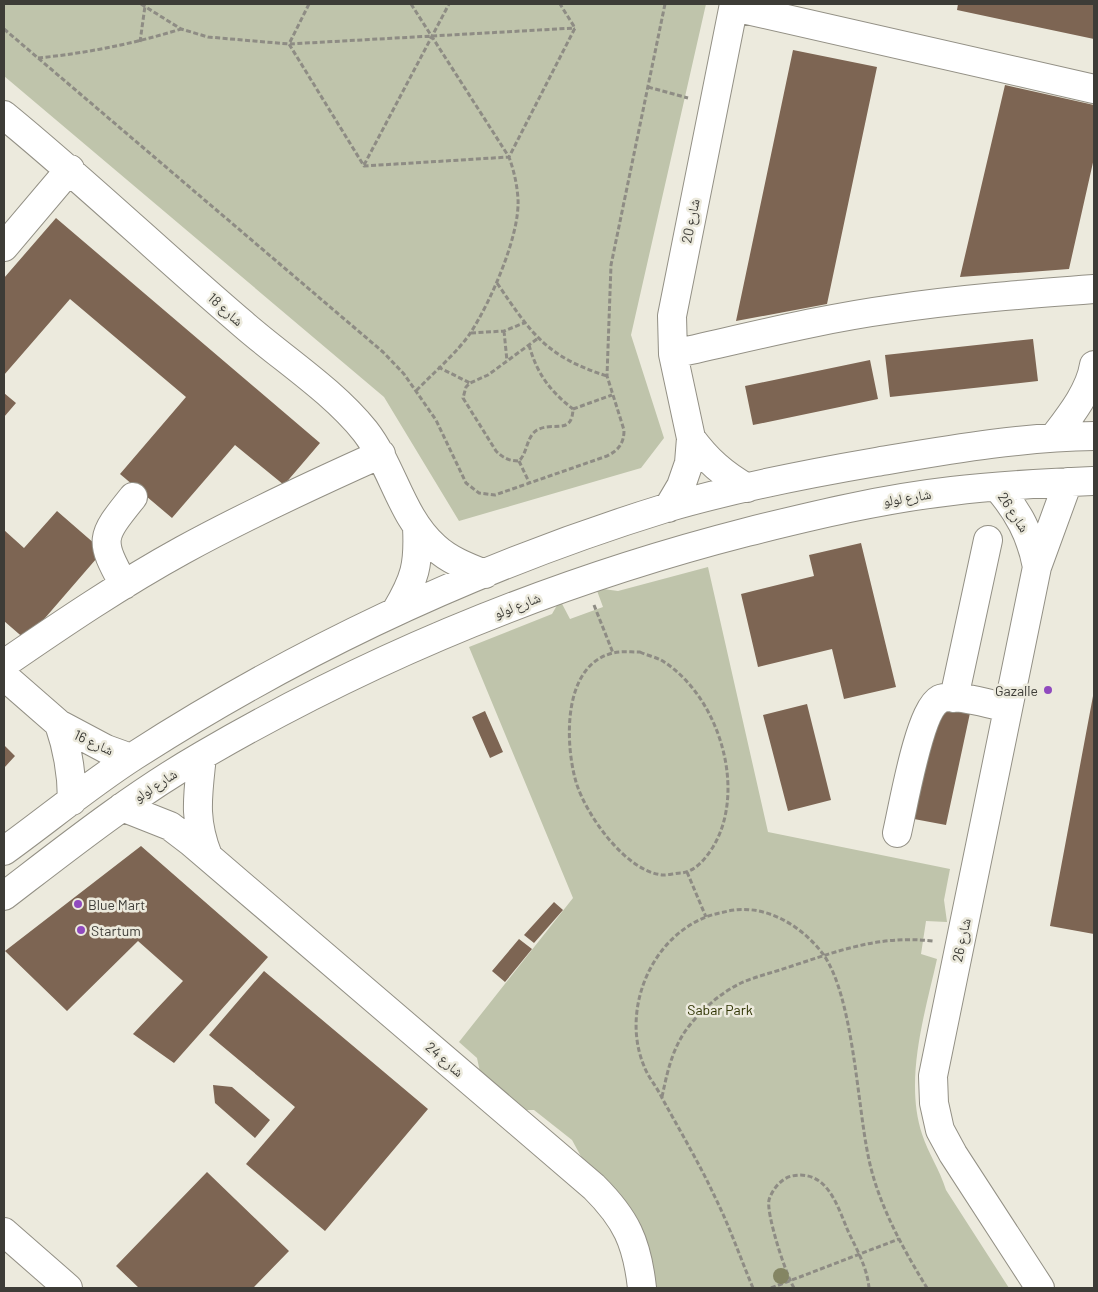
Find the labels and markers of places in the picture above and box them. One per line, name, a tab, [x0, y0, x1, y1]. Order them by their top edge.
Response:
place label: Gazalle	[995, 682, 1038, 699]
marker: Gazalle	[1042, 684, 1054, 696]
place label: Blue Mart	[88, 896, 145, 913]
marker: Blue Mart	[72, 898, 84, 910]
place label: Startum	[91, 922, 141, 939]
marker: Startum	[75, 924, 87, 936]

